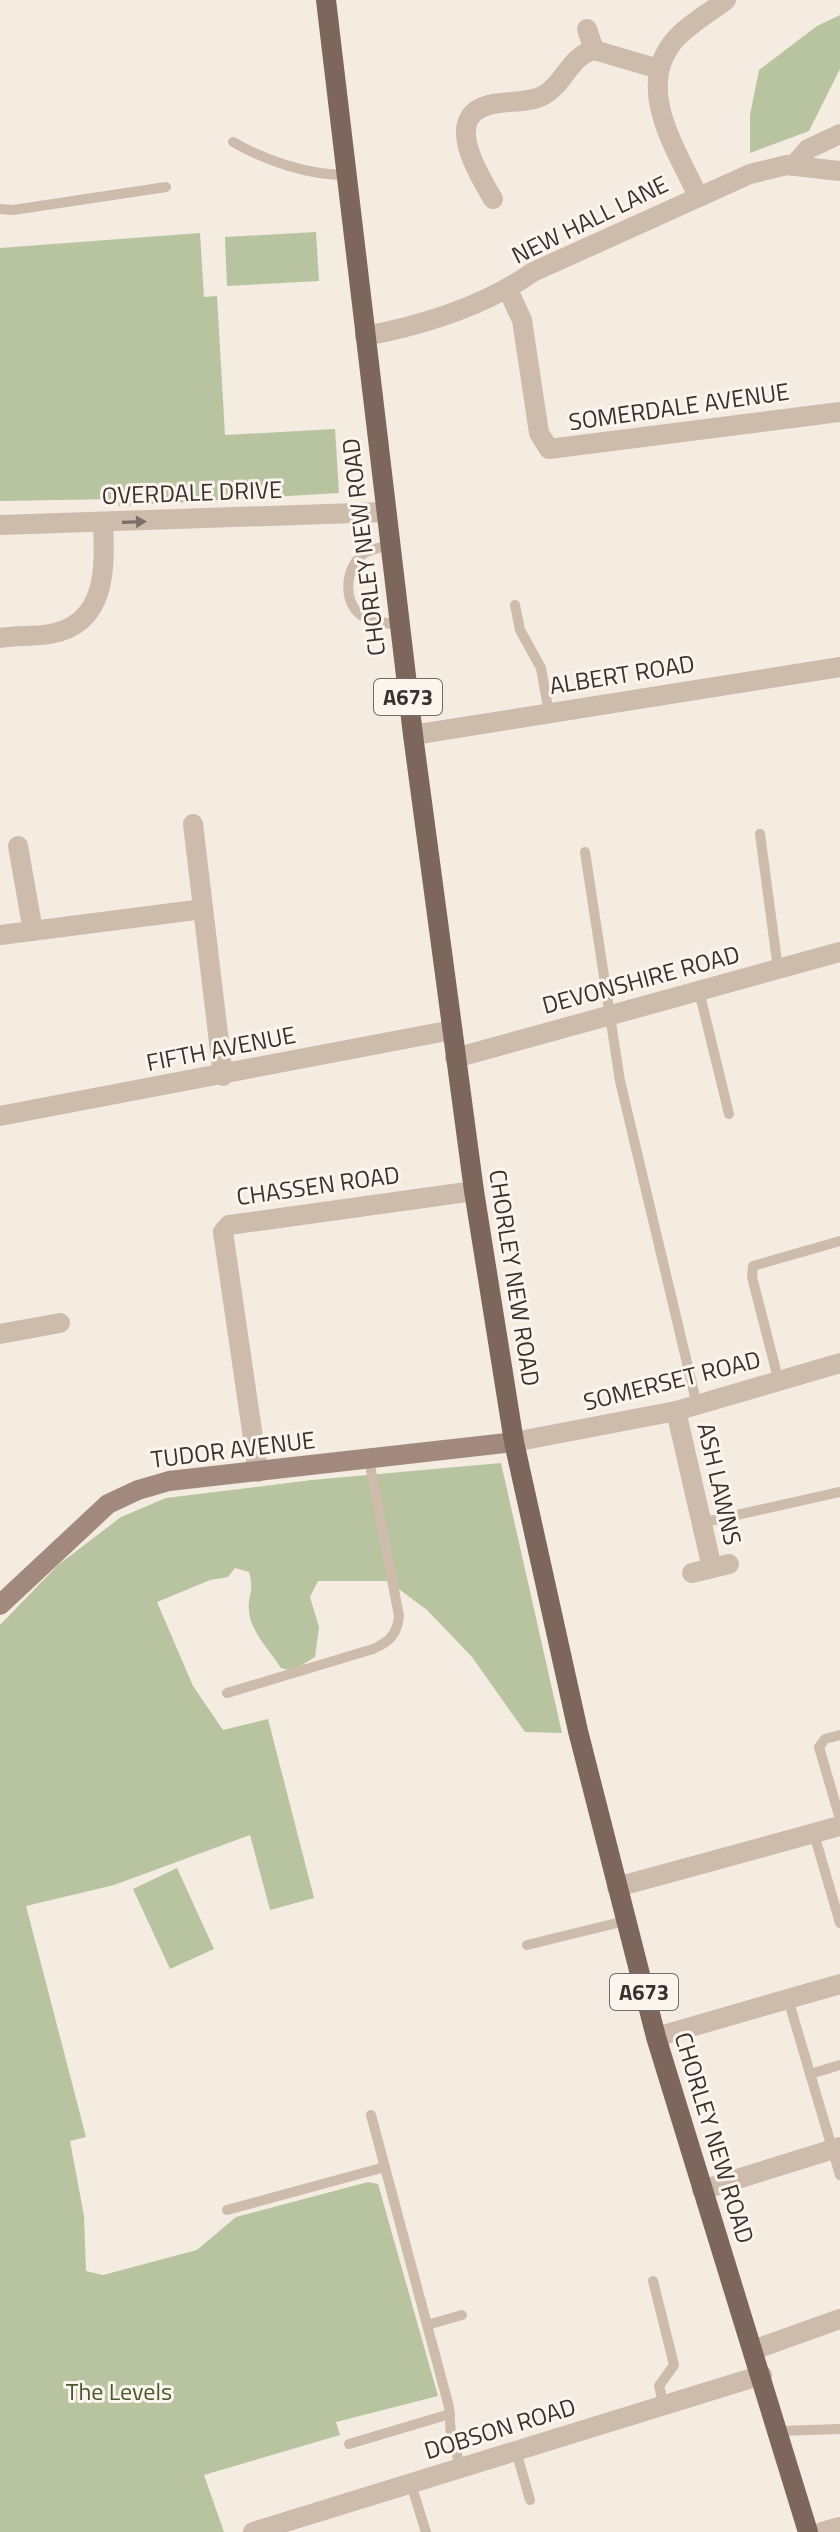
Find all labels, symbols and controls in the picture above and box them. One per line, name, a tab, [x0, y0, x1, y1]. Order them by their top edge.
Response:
street label: NEW HALL LANE	[505, 166, 674, 273]
street label: SOMERDALE AVENUE	[566, 373, 791, 439]
street label: CHORLEY NEW ROAD	[332, 436, 394, 658]
street label: OVERDALE DRIVE	[101, 471, 283, 513]
one-way arrow	[122, 515, 147, 528]
street label: ALBERT ROAD	[547, 645, 697, 703]
road number: A673	[374, 679, 442, 715]
street label: DEVONSHIRE ROAD	[538, 935, 743, 1023]
street label: FIFTH AVENUE	[143, 1016, 298, 1080]
street label: CHASSEN ROAD	[234, 1156, 402, 1214]
street label: CHORLEY NEW ROAD	[480, 1167, 550, 1389]
street label: SOMERSET ROAD	[579, 1341, 764, 1419]
street label: ASH LAWNS	[688, 1419, 752, 1548]
street label: TUDOR AVENUE	[149, 1421, 317, 1477]
road number: A673	[610, 1974, 678, 2010]
street label: CHORLEY NEW ROAD	[666, 2028, 764, 2248]
park label: The Levels	[66, 2373, 172, 2409]
street label: DOBSON ROAD	[420, 2388, 580, 2468]

